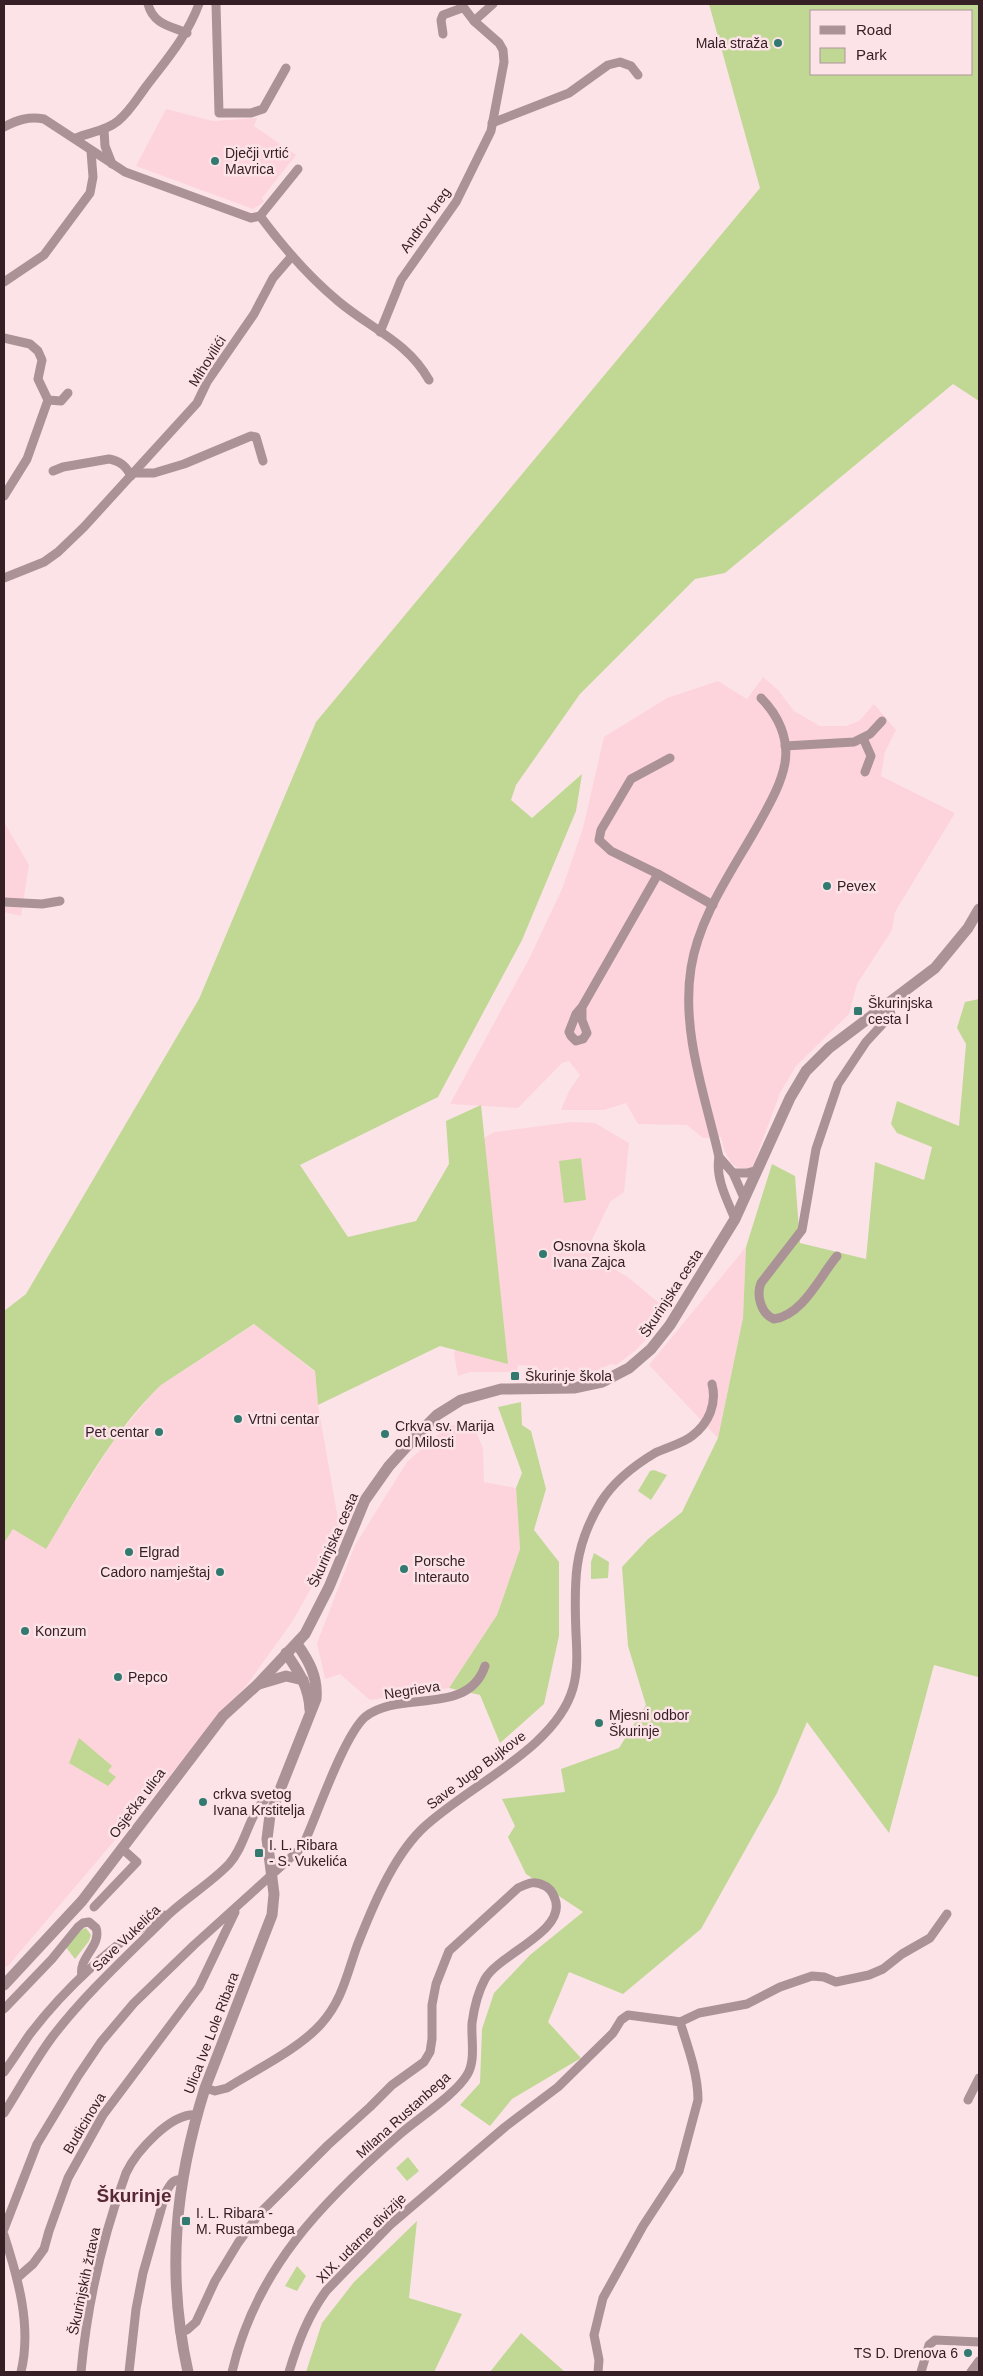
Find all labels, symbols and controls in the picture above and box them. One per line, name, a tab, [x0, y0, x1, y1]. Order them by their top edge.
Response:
legend	[810, 10, 973, 75]
text: Road	[856, 21, 892, 38]
place label: Mala straža	[696, 35, 768, 51]
marker: Mala straža	[772, 37, 784, 49]
text: Park	[856, 46, 887, 63]
place label: Dječji vrtić Mavrica	[225, 145, 289, 177]
marker: Dječji vrtić Mavrica	[209, 155, 221, 167]
street label: Androv breg	[397, 184, 453, 256]
street label: Mihovilići	[185, 333, 229, 389]
place label: Pevex	[837, 878, 876, 894]
marker: Pevex	[821, 880, 833, 892]
place label: Škurinjska cesta I	[868, 995, 933, 1027]
marker: Škurinjska cesta I	[852, 1005, 864, 1017]
place label: Osnovna škola Ivana Zajca	[553, 1238, 646, 1270]
street label: Škurinjska cesta	[637, 1246, 706, 1340]
marker: Osnovna škola Ivana Zajca	[537, 1248, 549, 1260]
place label: Škurinje škola	[525, 1368, 612, 1384]
marker: Škurinje škola	[509, 1370, 521, 1382]
place label: Vrtni centar	[248, 1411, 319, 1427]
marker: Vrtni centar	[232, 1413, 244, 1425]
place label: Crkva sv. Marija od Milosti	[395, 1418, 495, 1450]
place label: Pet centar	[85, 1424, 149, 1440]
marker: Pet centar	[153, 1426, 165, 1438]
marker: Crkva sv. Marija od Milosti	[379, 1428, 391, 1440]
street label: Škurinjska cesta	[305, 1490, 361, 1590]
place label: Elgrad	[139, 1544, 179, 1560]
marker: Elgrad	[123, 1546, 135, 1558]
place label: Porsche Interauto	[414, 1553, 469, 1585]
marker: Porsche Interauto	[398, 1563, 410, 1575]
place label: Cadoro namještaj	[100, 1564, 210, 1580]
marker: Cadoro namještaj	[214, 1566, 226, 1578]
place label: Konzum	[35, 1623, 86, 1639]
marker: Konzum	[19, 1625, 31, 1637]
place label: Pepco	[128, 1669, 168, 1685]
marker: Pepco	[112, 1671, 124, 1683]
street label: Negrieva	[383, 1678, 441, 1702]
place label: Mjesni odbor Škurinje	[609, 1707, 689, 1739]
marker: Mjesni odbor Škurinje	[593, 1717, 605, 1729]
street label: Save Jugo Bujkove	[423, 1727, 529, 1812]
street label: Osječka ulica	[106, 1765, 169, 1841]
place label: crkva svetog Ivana Krstitelja	[213, 1786, 305, 1818]
marker: crkva svetog Ivana Krstitelja	[197, 1796, 209, 1808]
place label: I. L. Ribara - S. Vukelića	[269, 1837, 347, 1869]
marker: I. L. Ribara - S. Vukelića	[253, 1847, 265, 1859]
street label: Save Vukelića	[89, 1901, 163, 1974]
street label: Ulica Ive Lole Ribara	[180, 1970, 242, 2096]
street label: Milana Rustanbega	[353, 2069, 453, 2161]
street label: Budicinova	[60, 2089, 109, 2156]
district label: Škurinje	[97, 2185, 171, 2206]
street label: XIX. udarne divizije	[313, 2190, 409, 2286]
place label: I. L. Ribara - M. Rustambega	[196, 2205, 295, 2237]
marker: I. L. Ribara - M. Rustambega	[180, 2215, 192, 2227]
street label: Škurinjskih žrtava	[65, 2225, 103, 2336]
place label: TS D. Drenova 6	[854, 2345, 958, 2361]
marker: TS D. Drenova 6	[962, 2347, 974, 2359]

